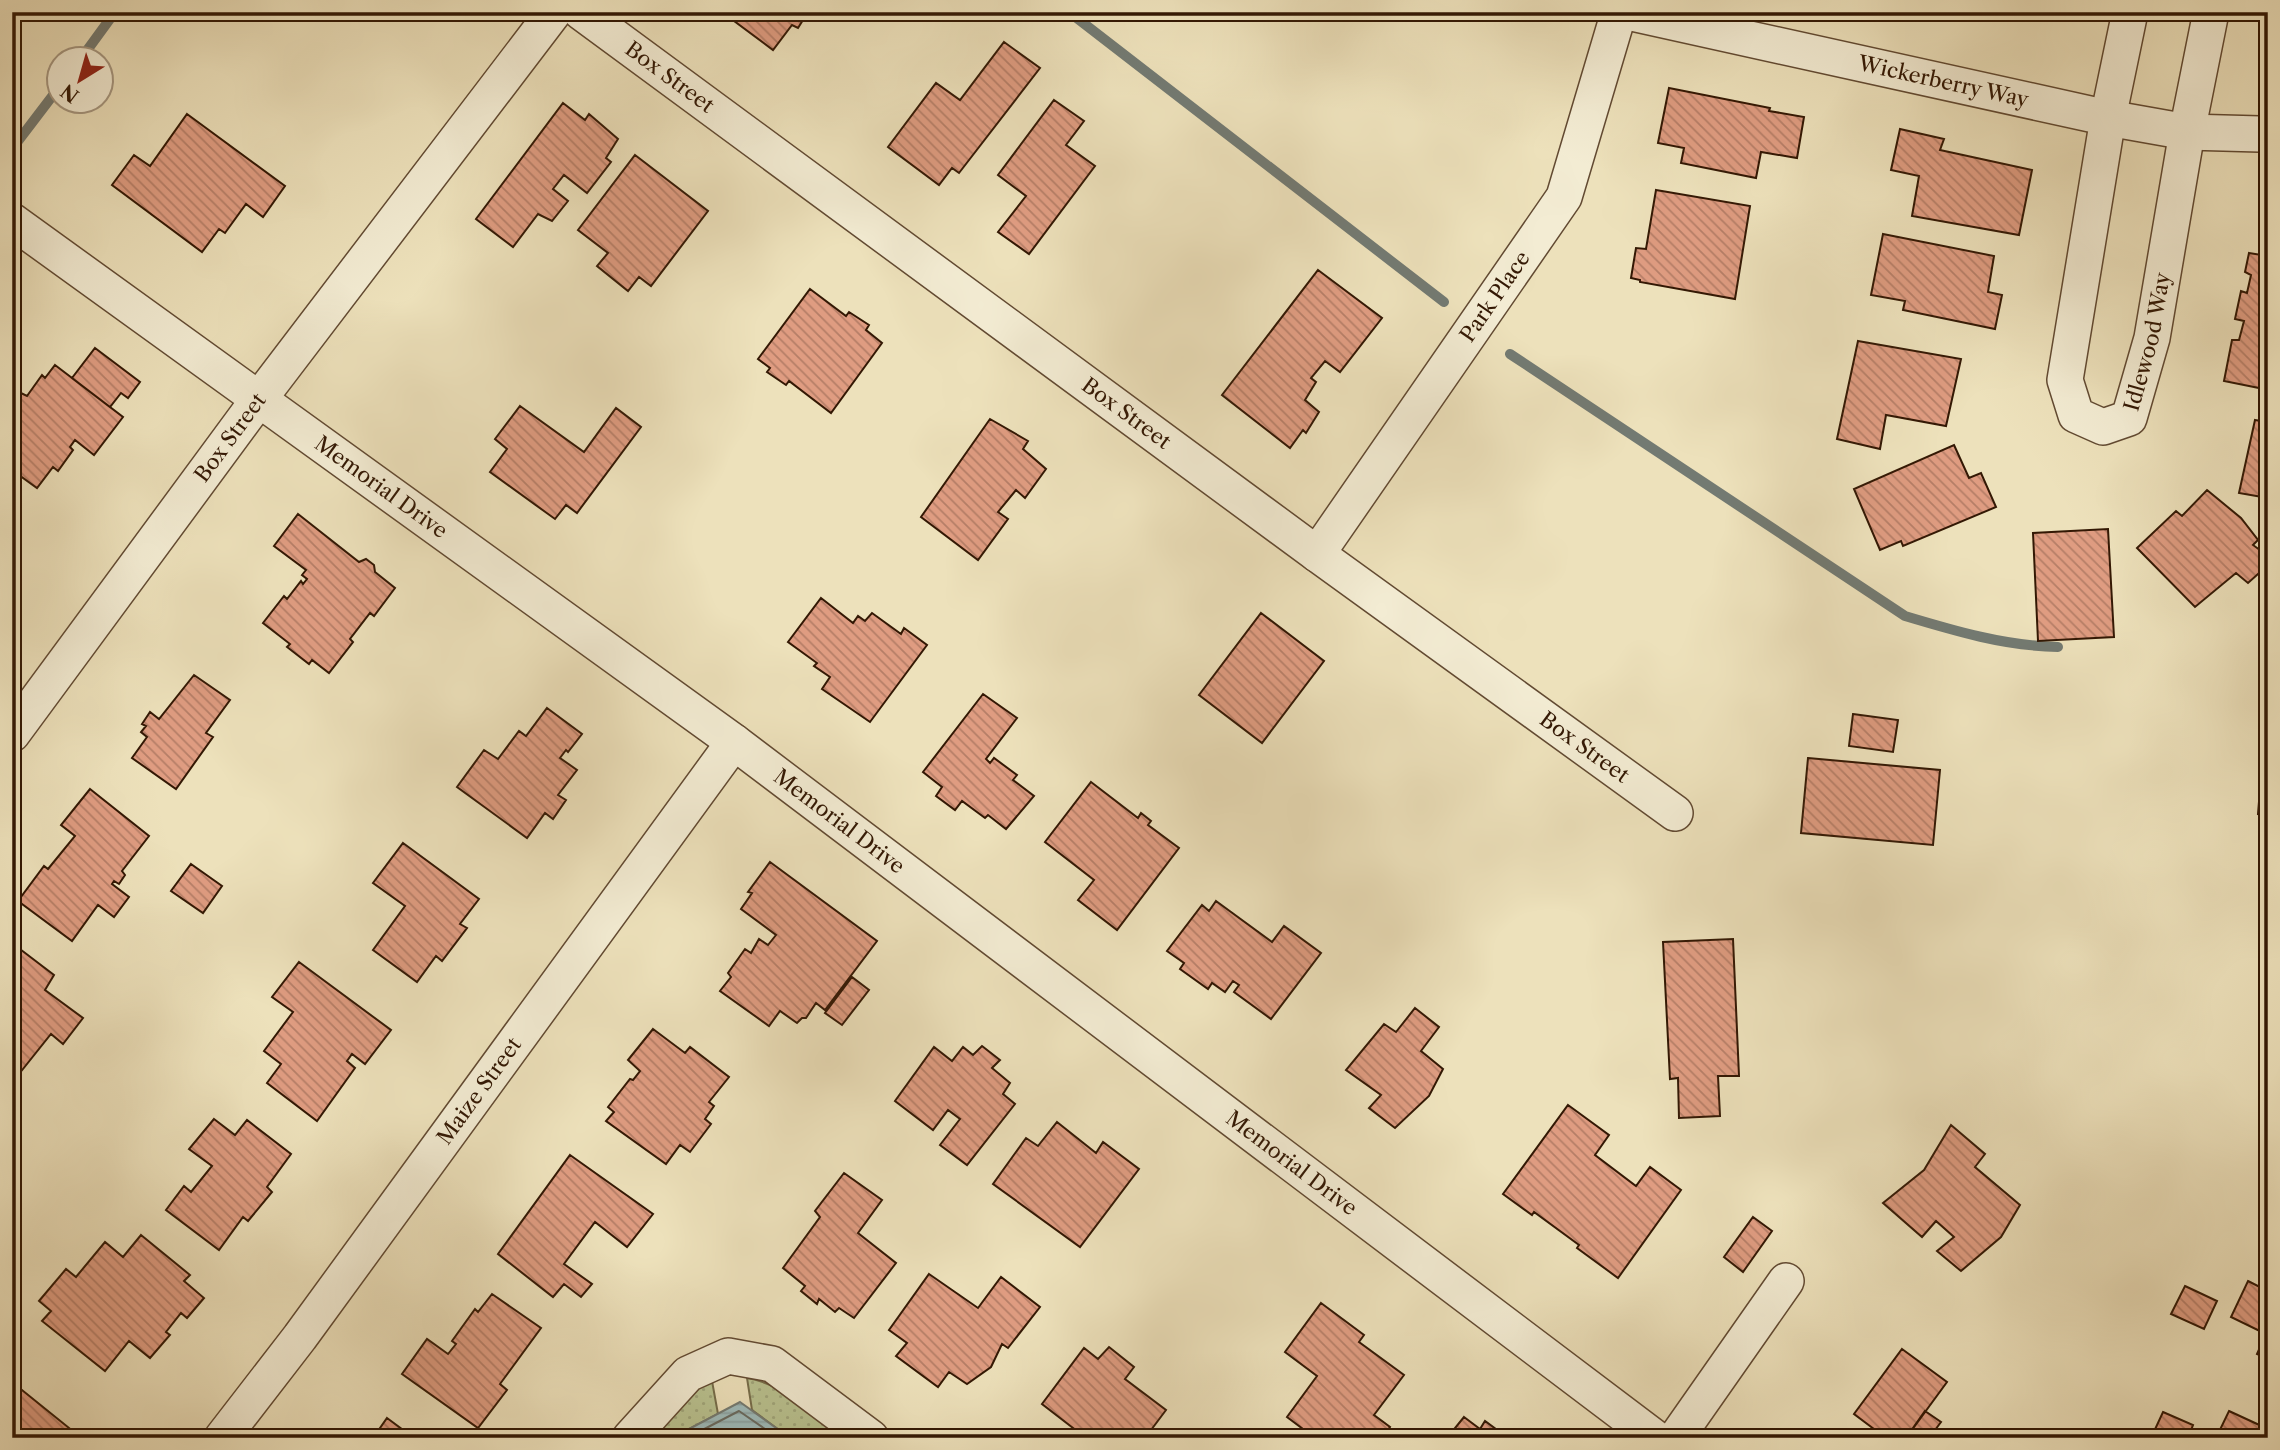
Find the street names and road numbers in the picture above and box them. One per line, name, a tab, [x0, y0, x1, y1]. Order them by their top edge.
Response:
street label: Box Street	[621, 36, 720, 118]
street label: Wickerberry Way	[1855, 50, 2031, 112]
street label: Park Place	[1455, 246, 1535, 347]
street label: Idlewood Way	[2119, 270, 2175, 414]
street label: Box Street	[1077, 372, 1176, 454]
street label: Box Street	[189, 388, 271, 487]
street label: Memorial Drive	[310, 431, 453, 543]
street label: Box Street	[1535, 706, 1635, 788]
street label: Memorial Drive	[769, 763, 910, 878]
street label: Maize Street	[432, 1032, 527, 1149]
street label: Memorial Drive	[1221, 1105, 1362, 1220]

